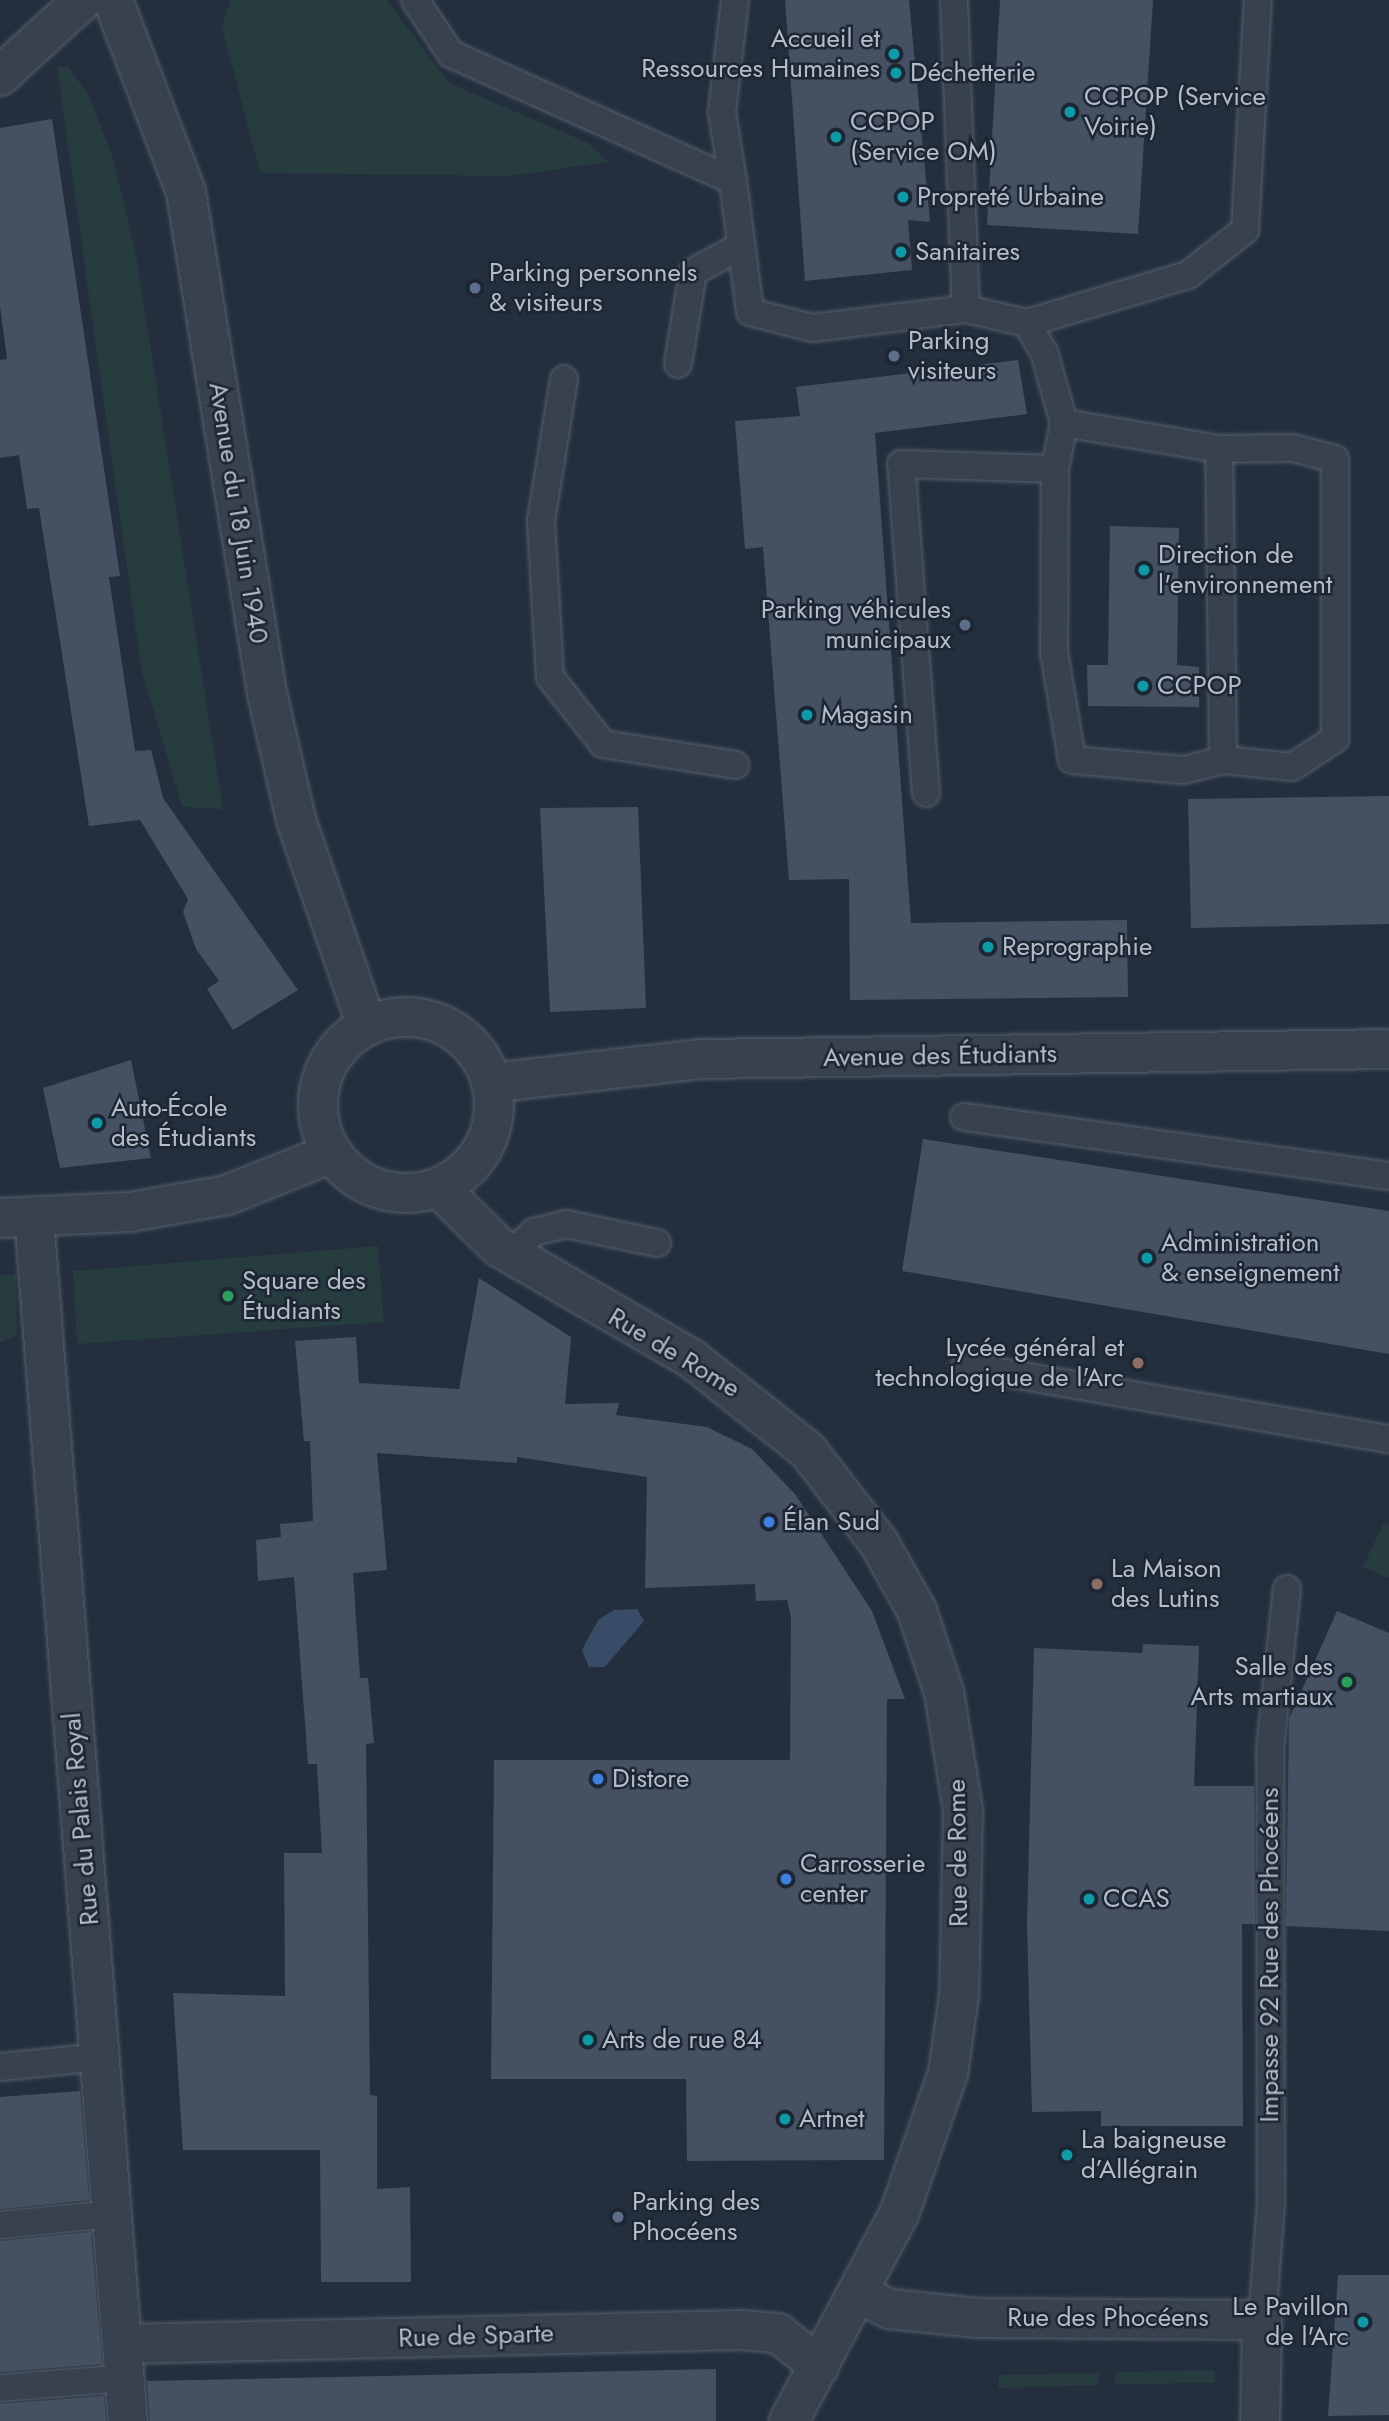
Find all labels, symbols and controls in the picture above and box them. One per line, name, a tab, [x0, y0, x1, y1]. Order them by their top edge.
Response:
place label: Accueil et Ressources Humaines	[641, 23, 880, 84]
marker: Accueil et Ressources Humaines	[886, 46, 902, 62]
place label: Déchetterie	[910, 57, 1035, 89]
marker: Déchetterie	[888, 65, 904, 81]
place label: CCPOP (Service Voirie)	[1084, 81, 1266, 142]
marker: CCPOP (Service Voirie)	[1062, 104, 1078, 120]
place label: CCPOP (Service OM)	[850, 106, 997, 168]
marker: CCPOP (Service OM)	[828, 129, 844, 145]
place label: Propreté Urbaine	[917, 181, 1104, 213]
marker: Propreté Urbaine	[895, 189, 911, 205]
place label: Sanitaires	[915, 236, 1020, 268]
marker: Sanitaires	[893, 244, 909, 260]
place label: Parking personnels & visiteurs	[489, 257, 697, 318]
marker: Parking personnels & visiteurs	[467, 280, 483, 296]
place label: Parking visiteurs	[908, 325, 996, 386]
marker: Parking visiteurs	[886, 348, 902, 364]
street label: Avenue du 18 Juin 1940	[202, 380, 274, 646]
place label: Direction de l'environnement	[1158, 539, 1332, 600]
marker: Direction de l'environnement	[1136, 562, 1152, 578]
place label: Parking véhicules municipaux	[761, 594, 951, 656]
marker: Parking véhicules municipaux	[957, 617, 973, 633]
place label: CCPOP	[1157, 670, 1242, 702]
marker: CCPOP	[1135, 678, 1151, 694]
place label: Magasin	[821, 699, 913, 731]
marker: Magasin	[799, 707, 815, 723]
place label: Reprographie	[1002, 931, 1152, 963]
marker: Reprographie	[980, 939, 996, 955]
street label: Avenue des Étudiants	[823, 1038, 1057, 1074]
place label: Auto-École des Étudiants	[111, 1092, 256, 1154]
marker: Auto-École des Étudiants	[89, 1115, 105, 1131]
place label: Administration & enseignement	[1161, 1227, 1339, 1288]
marker: Administration & enseignement	[1139, 1250, 1155, 1266]
place label: Square des Étudiants	[242, 1265, 366, 1326]
marker: Square des Étudiants	[220, 1288, 236, 1304]
street label: Rue de Rome	[603, 1302, 745, 1404]
place label: Lycée général et technologique de l'Arc	[875, 1332, 1124, 1394]
marker: Lycée général et technologique de l'Arc	[1130, 1355, 1146, 1371]
place label: Élan Sud	[783, 1506, 880, 1538]
marker: Élan Sud	[761, 1514, 777, 1530]
place label: La Maison des Lutins	[1111, 1553, 1222, 1614]
marker: La Maison des Lutins	[1089, 1576, 1105, 1592]
place label: Salle des Arts martiaux	[1191, 1651, 1333, 1712]
marker: Salle des Arts martiaux	[1339, 1674, 1355, 1690]
street label: Rue du Palais Royal	[56, 1711, 106, 1927]
place label: Distore	[612, 1763, 689, 1795]
marker: Distore	[590, 1771, 606, 1787]
street label: Rue de Rome	[941, 1779, 975, 1927]
street label: Impasse 92 Rue des Phocéens	[1254, 1787, 1286, 2123]
place label: Carrosserie center	[800, 1848, 925, 1910]
marker: Carrosserie center	[778, 1871, 794, 1887]
place label: CCAS	[1103, 1883, 1170, 1915]
marker: CCAS	[1081, 1891, 1097, 1907]
place label: Arts de rue 84	[602, 2024, 762, 2056]
marker: Arts de rue 84	[580, 2032, 596, 2048]
place label: Artnet	[799, 2103, 865, 2135]
marker: Artnet	[777, 2111, 793, 2127]
place label: La baigneuse d’Allégrain	[1081, 2124, 1226, 2186]
marker: La baigneuse d’Allégrain	[1059, 2147, 1075, 2163]
place label: Parking des Phocéens	[632, 2186, 760, 2248]
marker: Parking des Phocéens	[610, 2209, 626, 2225]
place label: Le Pavillon de l'Arc	[1232, 2291, 1349, 2352]
street label: Rue des Phocéens	[1007, 2302, 1209, 2334]
marker: Le Pavillon de l'Arc	[1355, 2314, 1371, 2330]
street label: Rue de Sparte	[398, 2318, 554, 2354]

